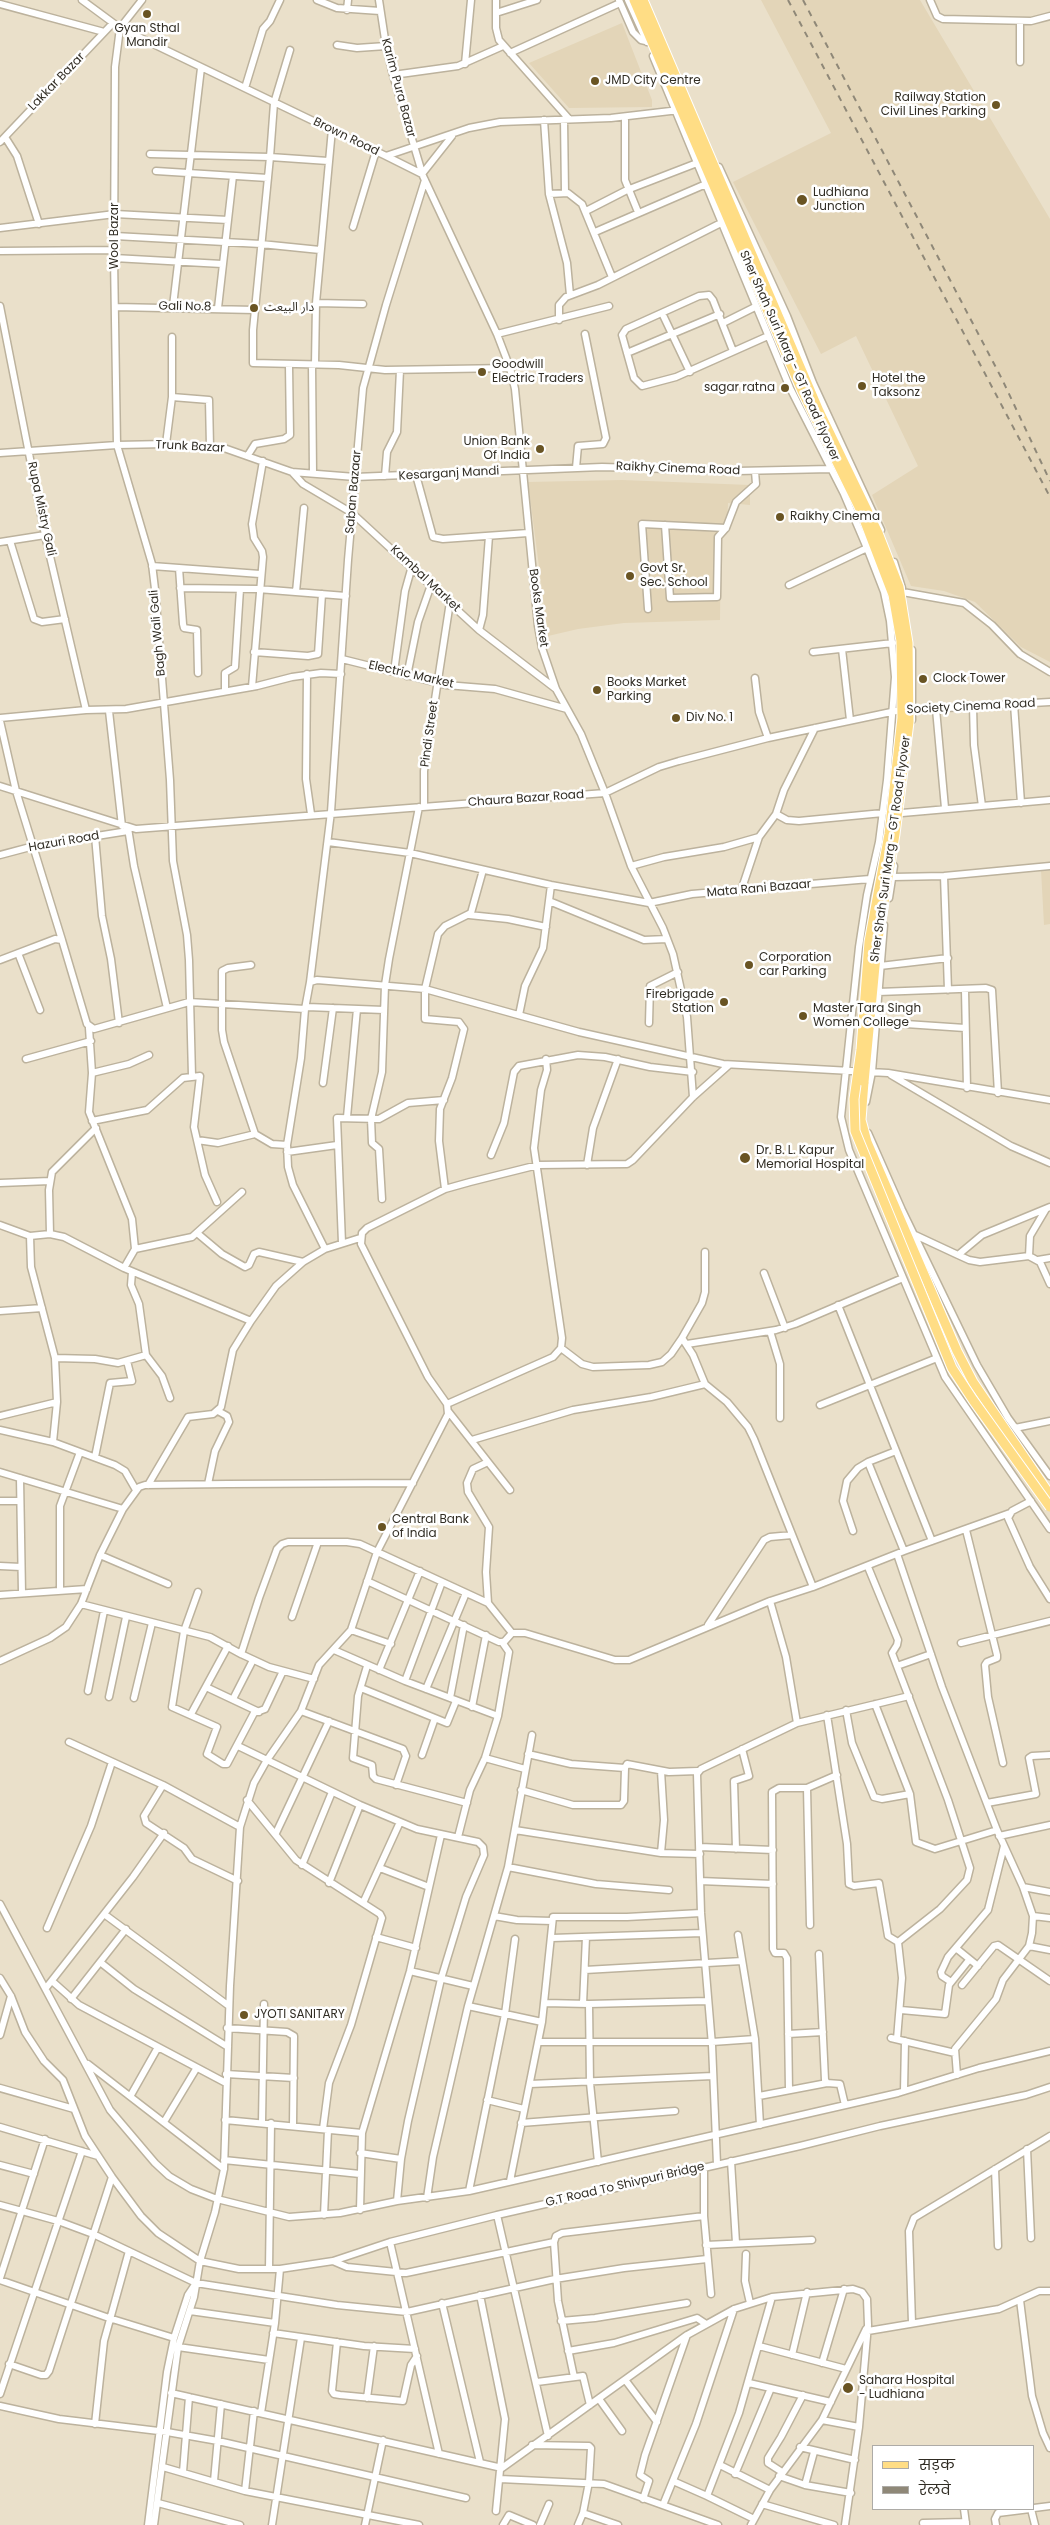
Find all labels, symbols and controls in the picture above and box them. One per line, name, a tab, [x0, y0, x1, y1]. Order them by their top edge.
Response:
marker: Gyan Sthal Mandir	[141, 8, 153, 20]
place label: Gyan Sthal Mandir	[114, 22, 180, 50]
street label: Karim Pura Bazar	[378, 37, 418, 139]
street label: Lakkar Bazar	[26, 50, 88, 114]
place label: JMD City Centre	[605, 74, 701, 88]
marker: JMD City Centre	[589, 75, 601, 87]
place label: Railway Station Civil Lines Parking	[881, 91, 986, 119]
marker: Railway Station Civil Lines Parking	[990, 99, 1002, 111]
street label: Brown Road	[311, 115, 381, 159]
place label: Ludhiana Junction	[813, 186, 869, 214]
marker: Ludhiana Junction	[795, 193, 809, 207]
street label: Wool Bazar	[108, 203, 122, 269]
street label: Sher Shah Suri Marg - GT Road Flyover	[736, 249, 842, 463]
street label: Gali No.8	[158, 299, 212, 315]
place label: دار البیعت	[264, 301, 314, 315]
marker: دار البیعت	[248, 302, 260, 314]
place label: Goodwill Electric Traders	[492, 358, 583, 386]
marker: Goodwill Electric Traders	[476, 366, 488, 378]
place label: Hotel the Taksonz	[872, 372, 925, 400]
marker: Hotel the Taksonz	[856, 380, 868, 392]
place label: sagar ratna	[704, 381, 775, 395]
marker: sagar ratna	[779, 382, 791, 394]
place label: Union Bank Of India	[463, 435, 530, 463]
street label: Trunk Bazar	[155, 438, 225, 456]
marker: Union Bank Of India	[534, 443, 546, 455]
street label: Saban Bazaar	[343, 450, 365, 534]
street label: Rupa Mistry Gali	[24, 460, 58, 558]
street label: Raikhy Cinema Road	[616, 460, 740, 478]
street label: Kesarganj Mandi	[398, 464, 500, 484]
place label: Raikhy Cinema	[790, 510, 880, 524]
marker: Raikhy Cinema	[774, 511, 786, 523]
street label: Kambal Market	[387, 543, 463, 615]
place label: Govt Sr. Sec. School	[640, 562, 708, 590]
street label: Books Market	[525, 568, 551, 648]
marker: Govt Sr. Sec. School	[624, 570, 636, 582]
street label: Bagh Wali Gali	[147, 589, 169, 677]
street label: Electric Market	[367, 658, 455, 692]
place label: Clock Tower	[933, 672, 1005, 686]
marker: Clock Tower	[917, 673, 929, 685]
place label: Books Market Parking	[607, 676, 686, 704]
marker: Books Market Parking	[591, 684, 603, 696]
street label: Society Cinema Road	[906, 696, 1036, 718]
street label: Pindi Street	[418, 700, 442, 768]
place label: Div No. 1	[686, 711, 733, 725]
marker: Div No. 1	[670, 712, 682, 724]
street label: Sher Shah Suri Marg - GT Road Flyover	[868, 735, 914, 963]
street label: Chaura Bazar Road	[467, 788, 585, 810]
street label: Hazuri Road	[28, 829, 100, 855]
street label: Mata Rani Bazaar	[706, 877, 812, 901]
place label: Corporation car Parking	[759, 951, 831, 979]
marker: Corporation car Parking	[743, 959, 755, 971]
place label: Firebrigade Station	[646, 988, 714, 1016]
marker: Firebrigade Station	[718, 996, 730, 1008]
place label: Master Tara Singh Women College	[813, 1002, 921, 1030]
marker: Master Tara Singh Women College	[797, 1010, 809, 1022]
place label: Dr. B. L. Kapur Memorial Hospital	[756, 1144, 864, 1172]
marker: Dr. B. L. Kapur Memorial Hospital	[738, 1151, 752, 1165]
place label: Central Bank of India	[392, 1513, 469, 1541]
marker: Central Bank of India	[376, 1521, 388, 1533]
place label: JYOTI SANITARY	[254, 2008, 345, 2022]
marker: JYOTI SANITARY	[238, 2009, 250, 2021]
street label: G.T Road To Shivpuri Bridge	[544, 2160, 706, 2210]
place label: Sahara Hospital - Ludhiana	[859, 2374, 954, 2402]
marker: Sahara Hospital - Ludhiana	[841, 2381, 855, 2395]
legend	[872, 2445, 1035, 2510]
text: सड़क	[919, 2454, 955, 2475]
text: रेलवे	[919, 2479, 951, 2500]

